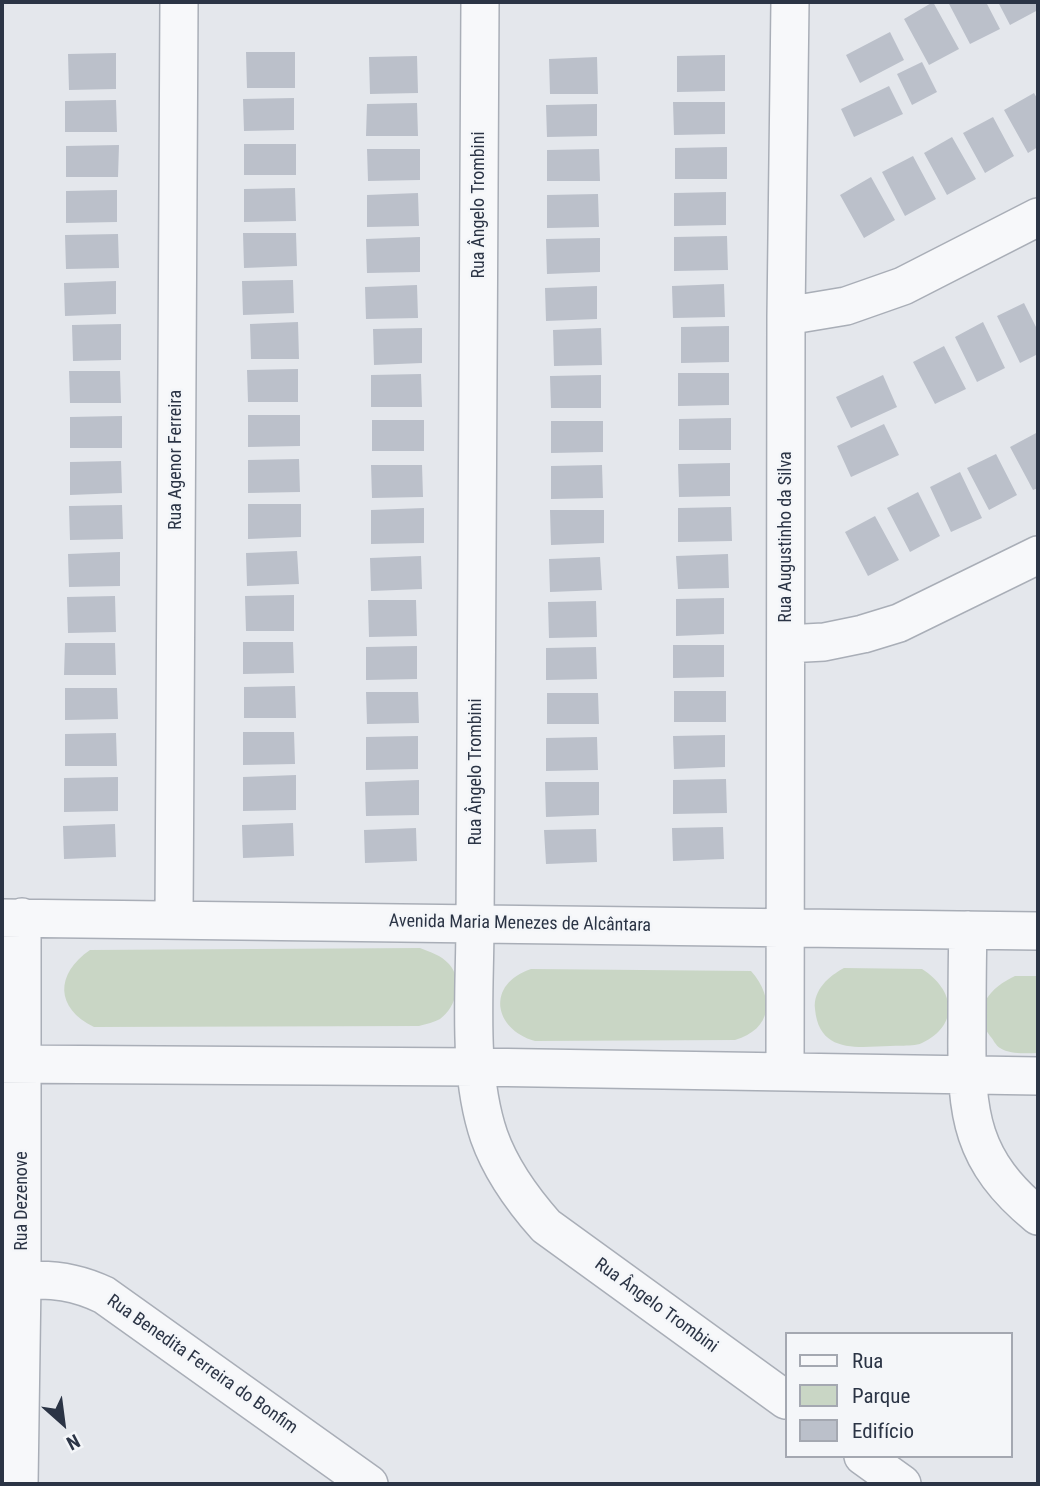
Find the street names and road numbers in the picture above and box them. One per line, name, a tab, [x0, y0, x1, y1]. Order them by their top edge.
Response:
street label: Rua Ângelo Trombini	[468, 131, 490, 279]
street label: Rua Agenor Ferreira	[165, 390, 187, 530]
street label: Rua Augustinho da Silva	[775, 451, 797, 623]
street label: Rua Ângelo Trombini	[465, 698, 487, 846]
street label: Avenida Maria Menezes de Alcântara	[389, 911, 651, 937]
street label: Rua Dezenove	[11, 1151, 33, 1251]
street label: Rua Ângelo Trombini	[590, 1254, 722, 1358]
street label: Rua Benedita Ferreira do Bonfim	[103, 1291, 301, 1439]

